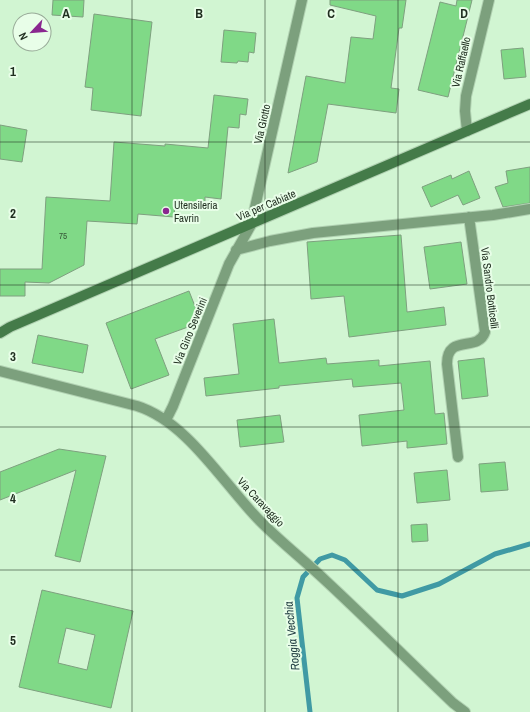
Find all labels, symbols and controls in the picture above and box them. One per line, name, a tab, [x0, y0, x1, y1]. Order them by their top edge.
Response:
text: A	[62, 5, 70, 22]
text: B	[195, 5, 203, 22]
text: C	[327, 5, 335, 22]
text: D	[460, 5, 468, 22]
north arrow	[12, 12, 52, 52]
text: N	[15, 30, 31, 42]
street label: Via Raffaello	[448, 35, 474, 89]
text: 1	[10, 63, 16, 80]
street label: Via Giotto	[251, 103, 273, 145]
street label: Via per Cabiate	[234, 186, 298, 224]
place label: Utensileria Favrin	[174, 198, 218, 225]
text: 2	[10, 205, 16, 222]
marker: Utensileria Favrin	[161, 206, 171, 216]
house number: 75	[59, 230, 67, 242]
street label: Via Sandro Botticelli	[478, 246, 502, 330]
street label: Via Gino Severini	[170, 295, 210, 367]
text: 3	[10, 348, 16, 365]
street label: Via Caravaggio	[235, 474, 287, 530]
text: 4	[10, 490, 16, 507]
water label: Roggia Vecchia	[280, 600, 304, 671]
text: 5	[10, 632, 16, 649]

